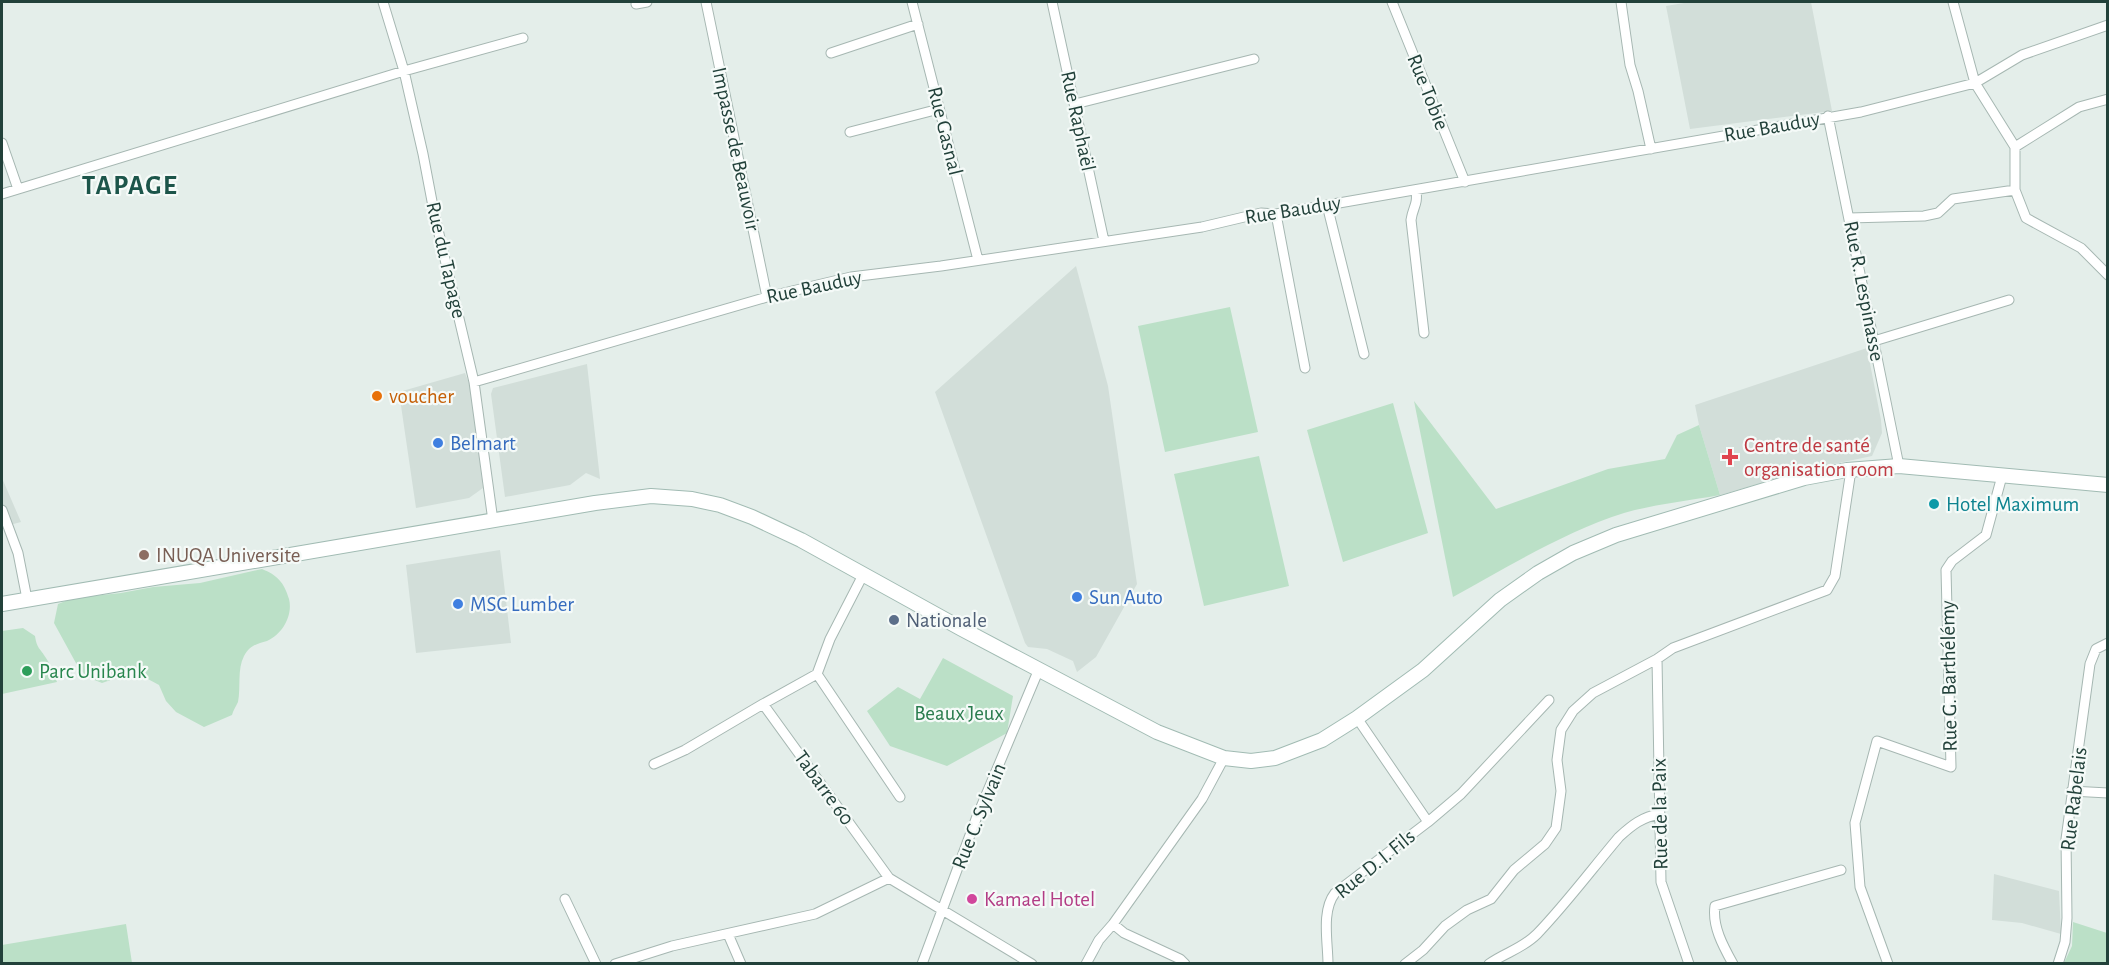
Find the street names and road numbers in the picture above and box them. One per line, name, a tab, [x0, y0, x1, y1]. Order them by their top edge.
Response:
street label: Rue Tobie	[1403, 51, 1453, 133]
street label: Impasse de Beauvoir	[708, 65, 764, 233]
street label: Rue Raphaël	[1057, 69, 1099, 173]
street label: Rue Gasnal	[924, 84, 966, 178]
street label: Rue Bauduy	[1722, 108, 1822, 146]
street label: Rue Bauduy	[1243, 192, 1343, 228]
street label: Rue du Tapage	[422, 200, 470, 320]
street label: Rue R. Lespinasse	[1840, 219, 1888, 363]
street label: Rue Bauduy	[764, 267, 864, 307]
street label: Rue G. Barthélémy	[1937, 600, 1961, 752]
street label: Rue Rabelais	[2057, 746, 2091, 852]
street label: Tabarre 60	[790, 747, 858, 829]
street label: Rue de la Paix	[1649, 758, 1671, 870]
street label: Rue C. Sylvain	[948, 760, 1010, 872]
street label: Rue D. I. Fils	[1331, 825, 1419, 903]

